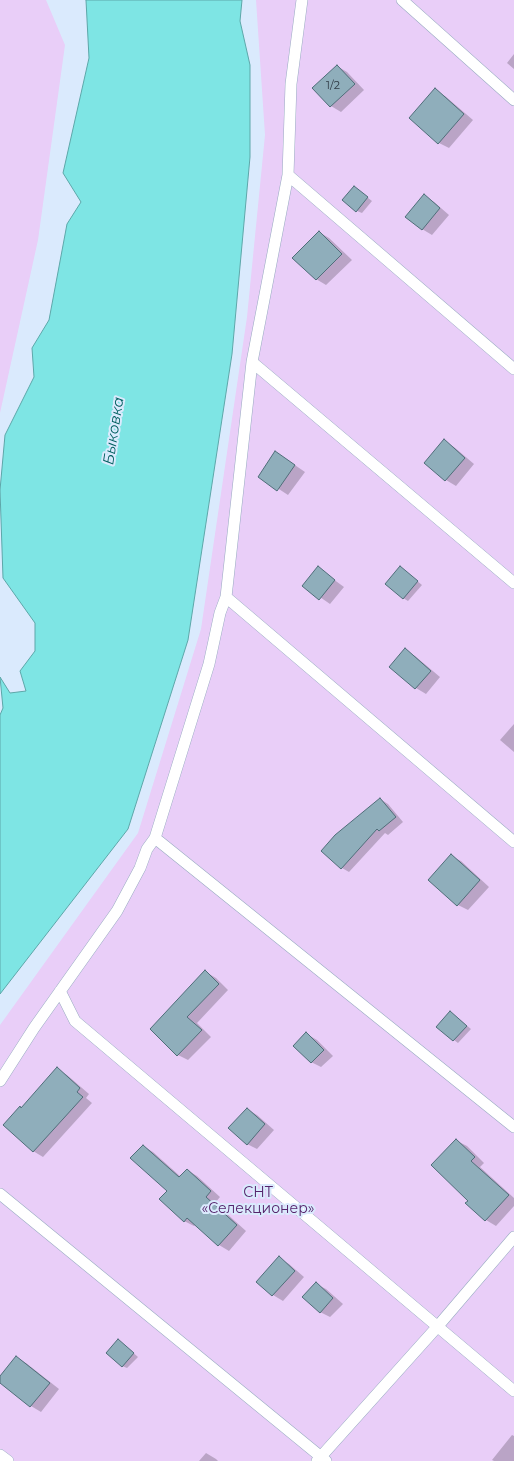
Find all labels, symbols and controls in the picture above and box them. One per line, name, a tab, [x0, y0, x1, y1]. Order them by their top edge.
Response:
house number: 1/2	[326, 79, 340, 93]
water label: Быковка	[100, 396, 128, 466]
park label: СНТ «Селекционер»	[201, 1185, 315, 1218]

